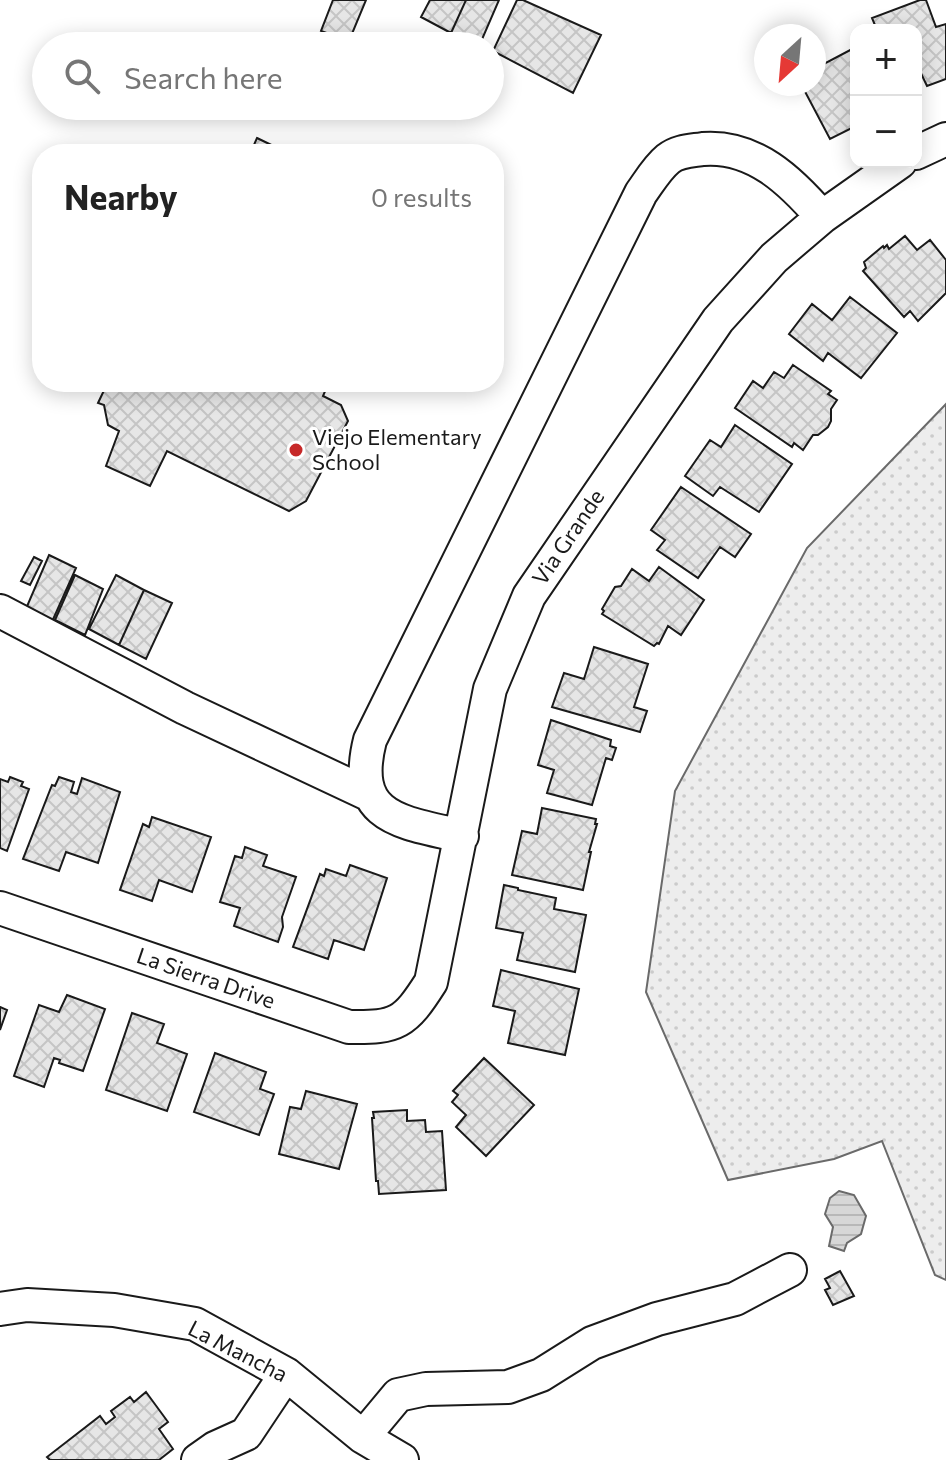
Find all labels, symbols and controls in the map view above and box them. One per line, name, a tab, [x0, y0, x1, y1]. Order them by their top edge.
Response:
north arrow	[754, 24, 826, 96]
map controls	[850, 24, 922, 168]
button: +	[850, 24, 922, 96]
search box	[32, 32, 504, 120]
icon: search	[60, 54, 104, 98]
text: Search here	[124, 58, 283, 95]
button: −	[850, 96, 922, 168]
text: Nearby	[64, 175, 178, 217]
text: 0 results	[371, 181, 472, 212]
place label: Viejo Elementary School	[312, 423, 482, 475]
marker: Viejo Elementary School	[287, 441, 305, 459]
street label: Via Grande	[526, 484, 609, 590]
street label: La Sierra Drive	[133, 941, 279, 1014]
street label: La Mancha	[184, 1314, 293, 1387]

